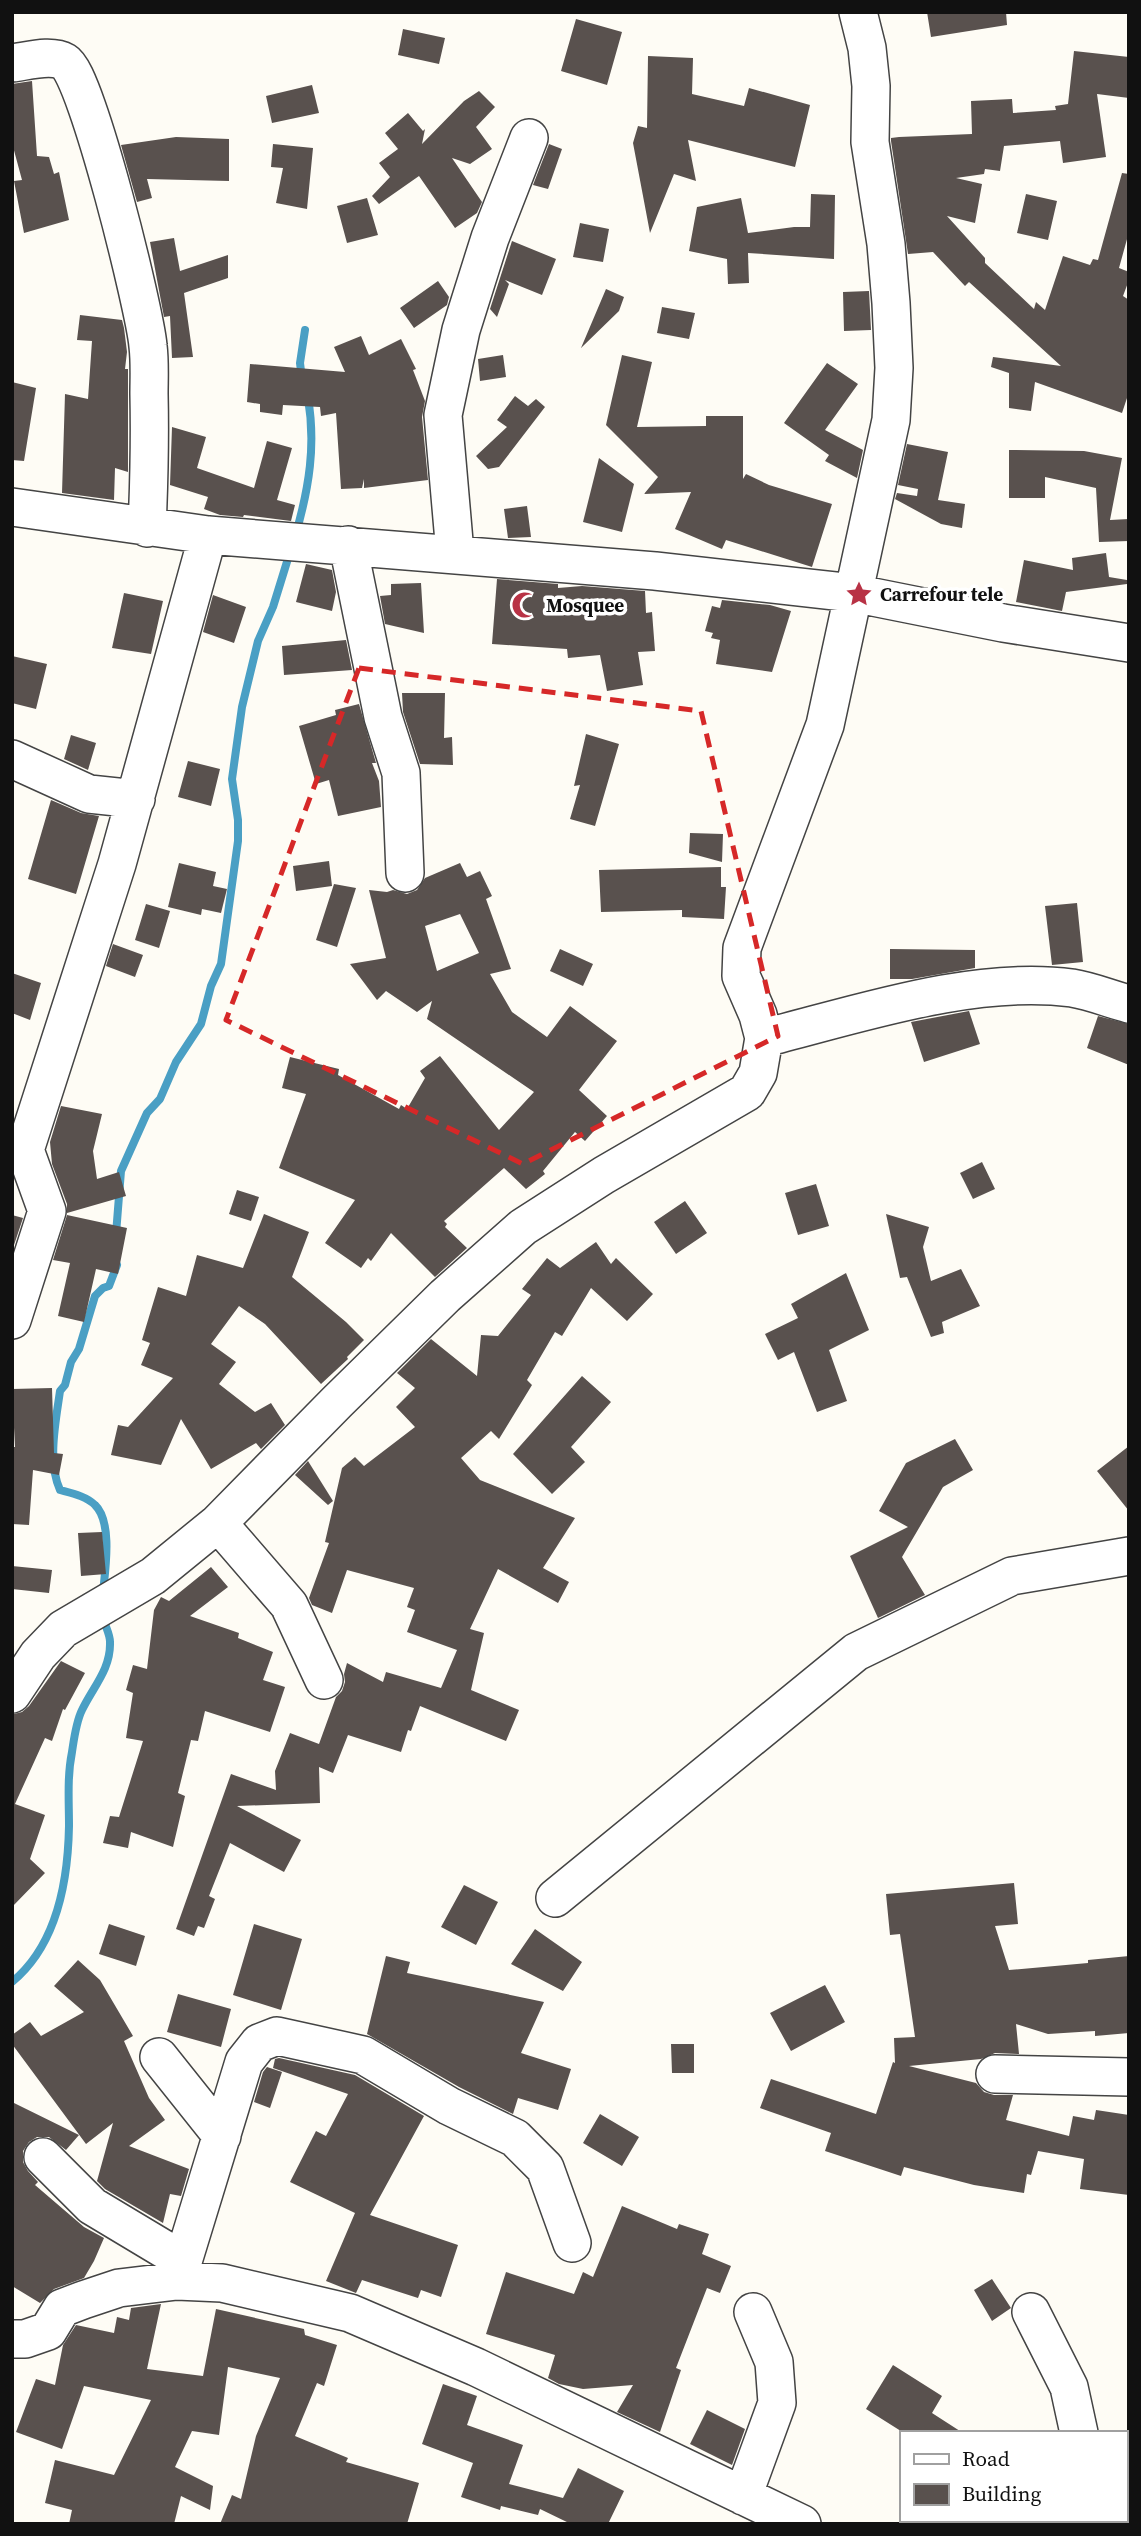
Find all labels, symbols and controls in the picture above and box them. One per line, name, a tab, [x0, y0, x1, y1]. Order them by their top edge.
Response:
place icon: Carrefour tele	[844, 579, 874, 609]
place label: Carrefour tele	[880, 581, 1003, 607]
mosque icon: Mosquee	[510, 590, 540, 620]
place label: Mosquee	[546, 592, 624, 618]
legend	[900, 2431, 1127, 2522]
text: Road	[962, 2444, 1010, 2473]
text: Building	[962, 2479, 1041, 2508]

